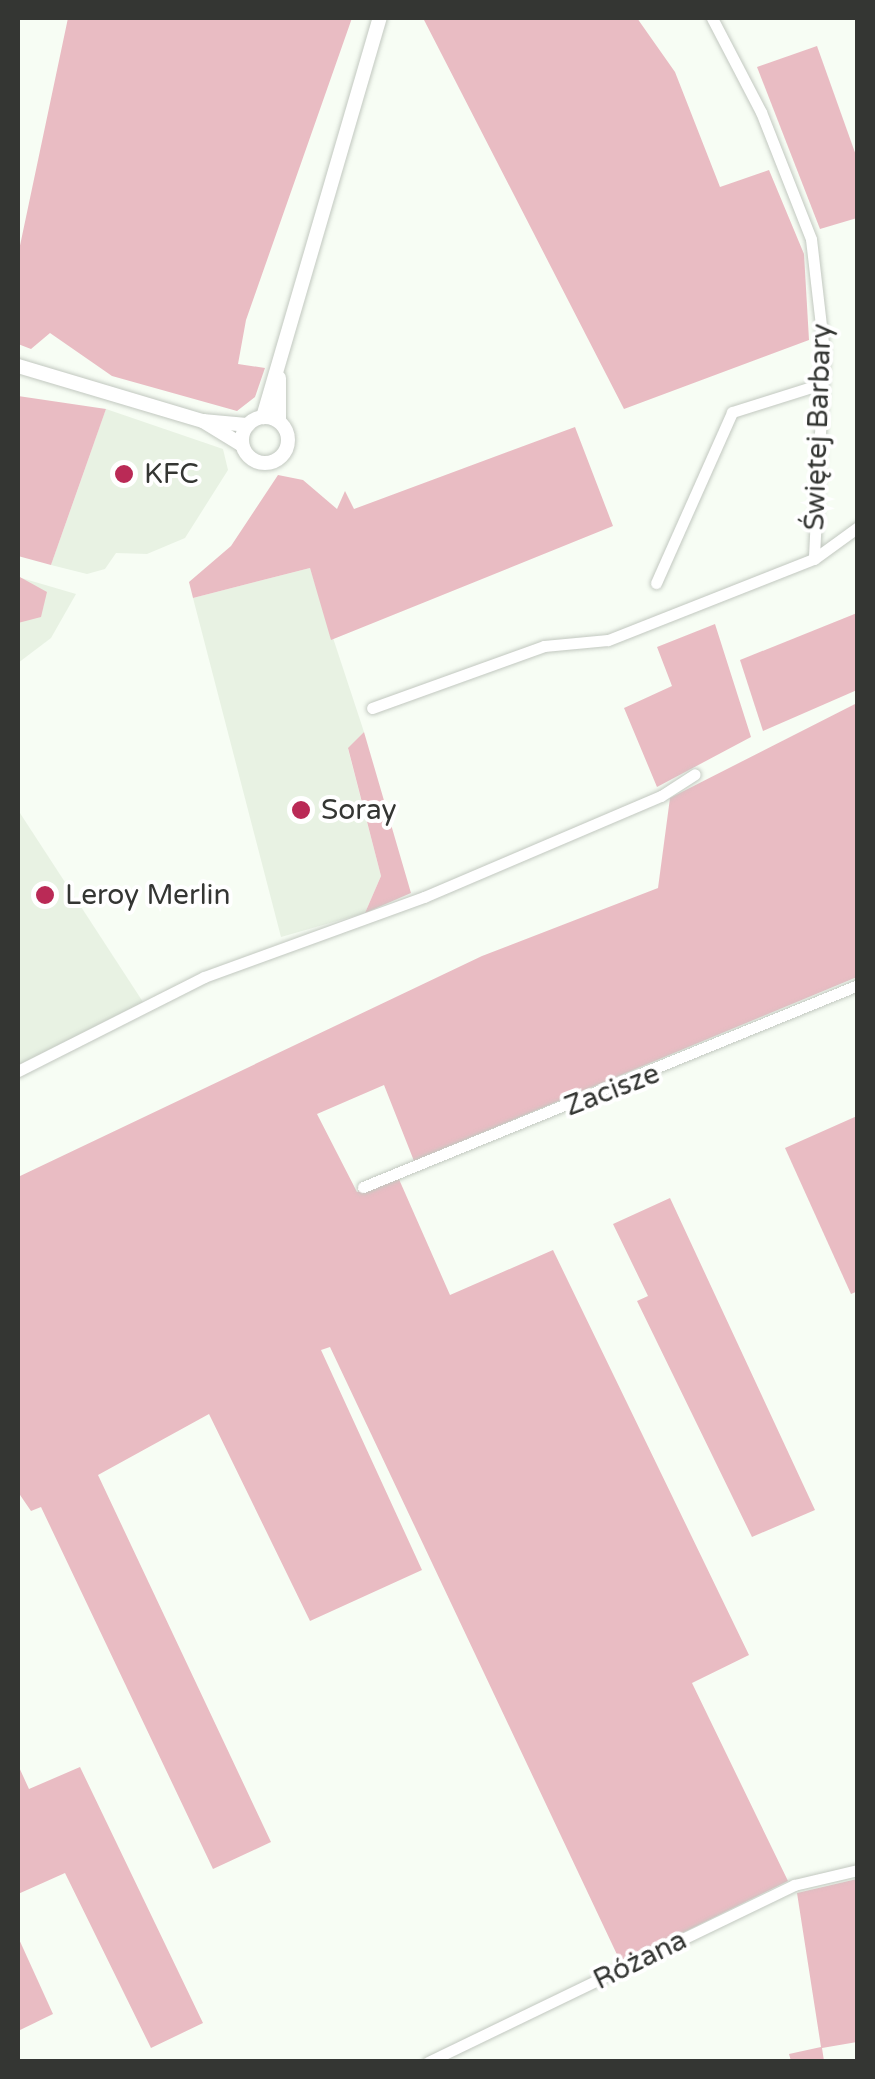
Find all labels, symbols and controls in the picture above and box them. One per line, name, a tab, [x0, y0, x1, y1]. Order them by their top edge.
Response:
street label: Świętej Barbary	[798, 323, 838, 531]
place label: KFC	[144, 457, 199, 491]
marker: KFC	[113, 463, 135, 485]
place label: Soray	[321, 793, 397, 827]
marker: Soray	[290, 799, 312, 821]
place label: Leroy Merlin	[65, 878, 231, 912]
marker: Leroy Merlin	[34, 884, 56, 906]
street label: Zacisze	[560, 1057, 664, 1123]
street label: Różana	[588, 1923, 692, 1997]

